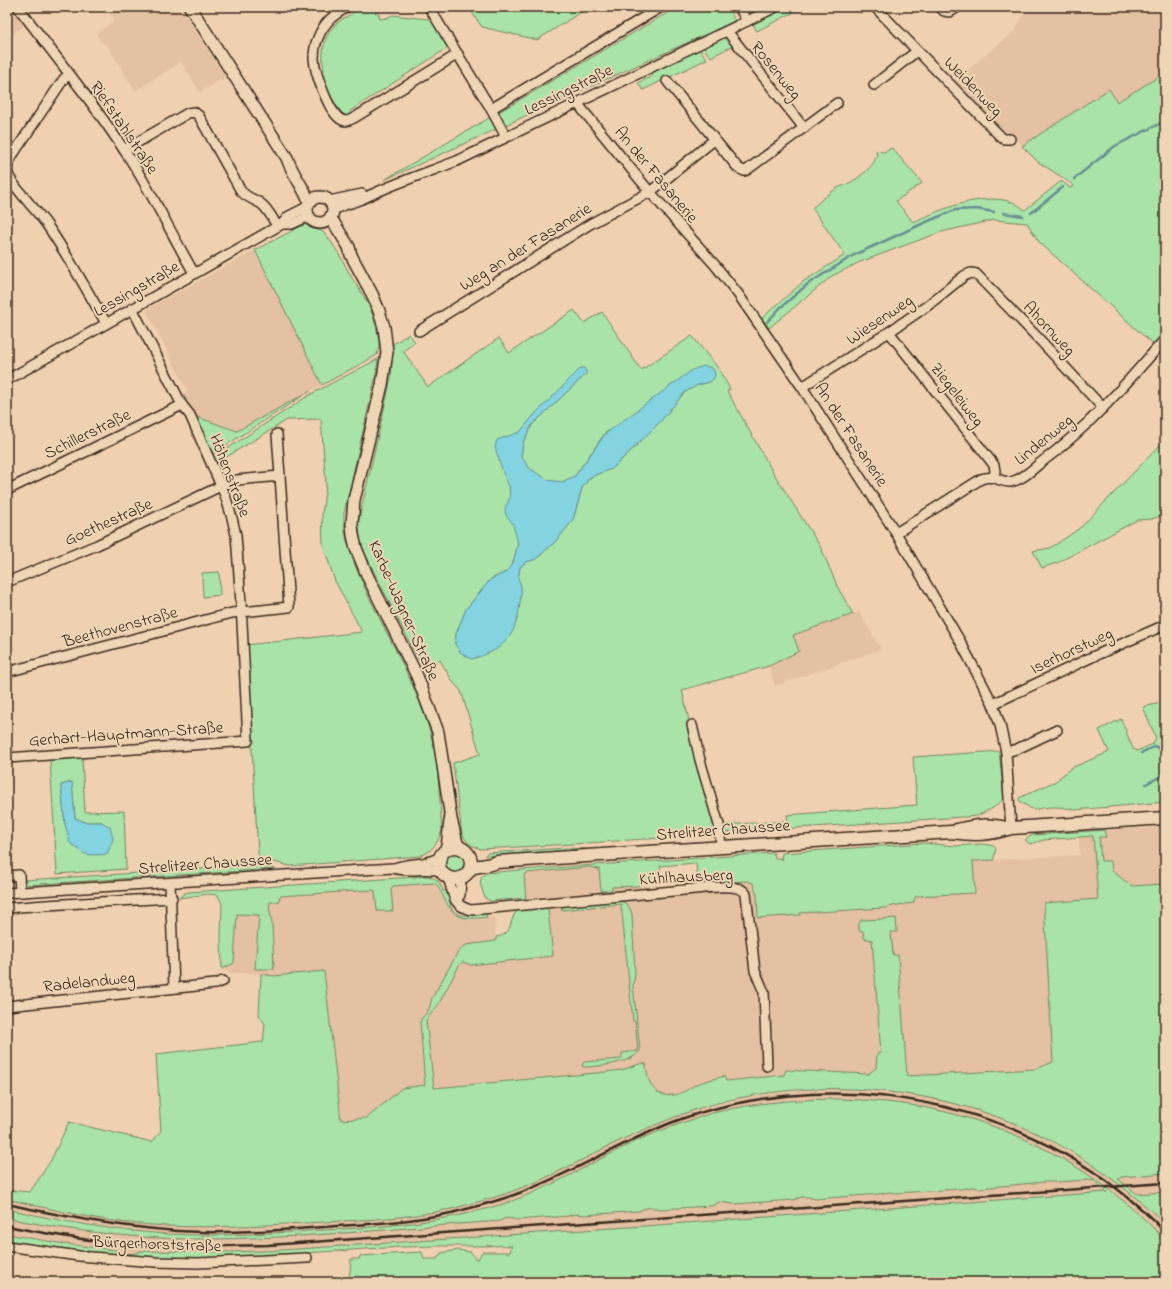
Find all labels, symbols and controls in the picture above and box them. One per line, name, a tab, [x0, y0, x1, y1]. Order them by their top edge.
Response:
street label: Rosenweg	[743, 36, 807, 107]
street label: Weidenweg	[936, 51, 1008, 124]
street label: Lessingstraße	[520, 58, 618, 124]
street label: Riefstahlstraße	[83, 76, 164, 180]
street label: An der Fasanerie	[608, 121, 704, 229]
street label: Weg an der Fasanerie	[455, 196, 598, 300]
street label: Lessingstraße	[89, 254, 186, 326]
street label: Wiesenweg	[841, 289, 919, 353]
street label: Ahornweg	[1015, 296, 1081, 364]
street label: Ziegeleiweg	[922, 357, 990, 434]
street label: An der Fasanerie	[808, 378, 894, 492]
street label: Schillerstraße	[40, 402, 136, 466]
street label: Lindenweg	[1009, 409, 1080, 473]
street label: Höhenstraße	[202, 430, 257, 521]
street label: Goethestraße	[61, 492, 157, 553]
street label: Karbe-Wagner-Straße	[360, 537, 446, 686]
street label: Beethovenstraße	[59, 600, 181, 655]
street label: Iserhorstweg	[1026, 621, 1118, 683]
street label: Gerhart-Hauptmann-Straße	[28, 715, 225, 754]
street label: Strelitzer Chaussee	[655, 813, 791, 848]
street label: Strelitzer Chaussee	[137, 847, 273, 882]
street label: Kühlhausberg	[639, 863, 734, 894]
street label: Radelandweg	[42, 965, 136, 1002]
street label: Bürgerhorststraße	[91, 1230, 222, 1261]

